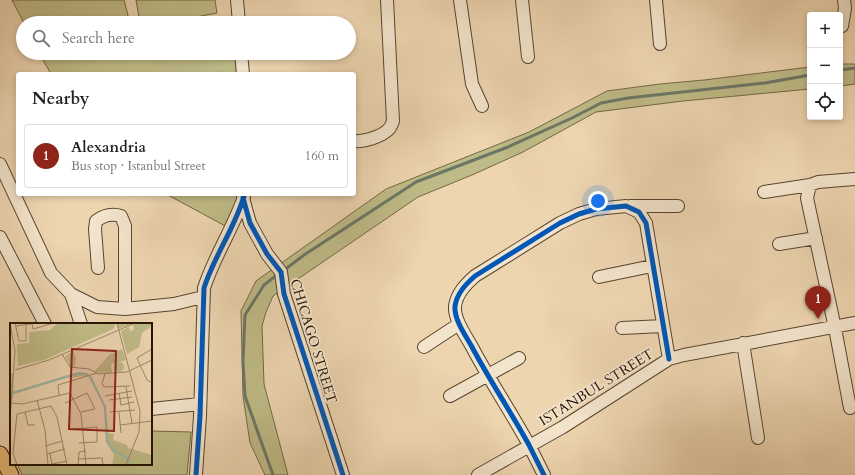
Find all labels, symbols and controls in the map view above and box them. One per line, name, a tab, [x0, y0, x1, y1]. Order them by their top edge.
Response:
map controls	[807, 12, 843, 120]
button: +	[807, 12, 843, 48]
search box	[16, 16, 356, 60]
icon: search	[30, 27, 52, 49]
text: Search here	[62, 28, 135, 48]
button: −	[807, 48, 843, 84]
button: locate	[807, 84, 843, 120]
text: Nearby	[32, 87, 89, 110]
text: Alexandria	[71, 137, 146, 157]
text: 1	[43, 147, 49, 165]
text: 160 m	[305, 147, 339, 165]
text: Bus stop · Istanbul Street	[71, 157, 206, 175]
your location	[588, 191, 608, 211]
street label: CHICAGO STREET	[286, 277, 342, 406]
pin: 1	[805, 286, 831, 319]
inset map	[10, 323, 152, 465]
street label: ISTANBUL STREET	[535, 344, 657, 430]

